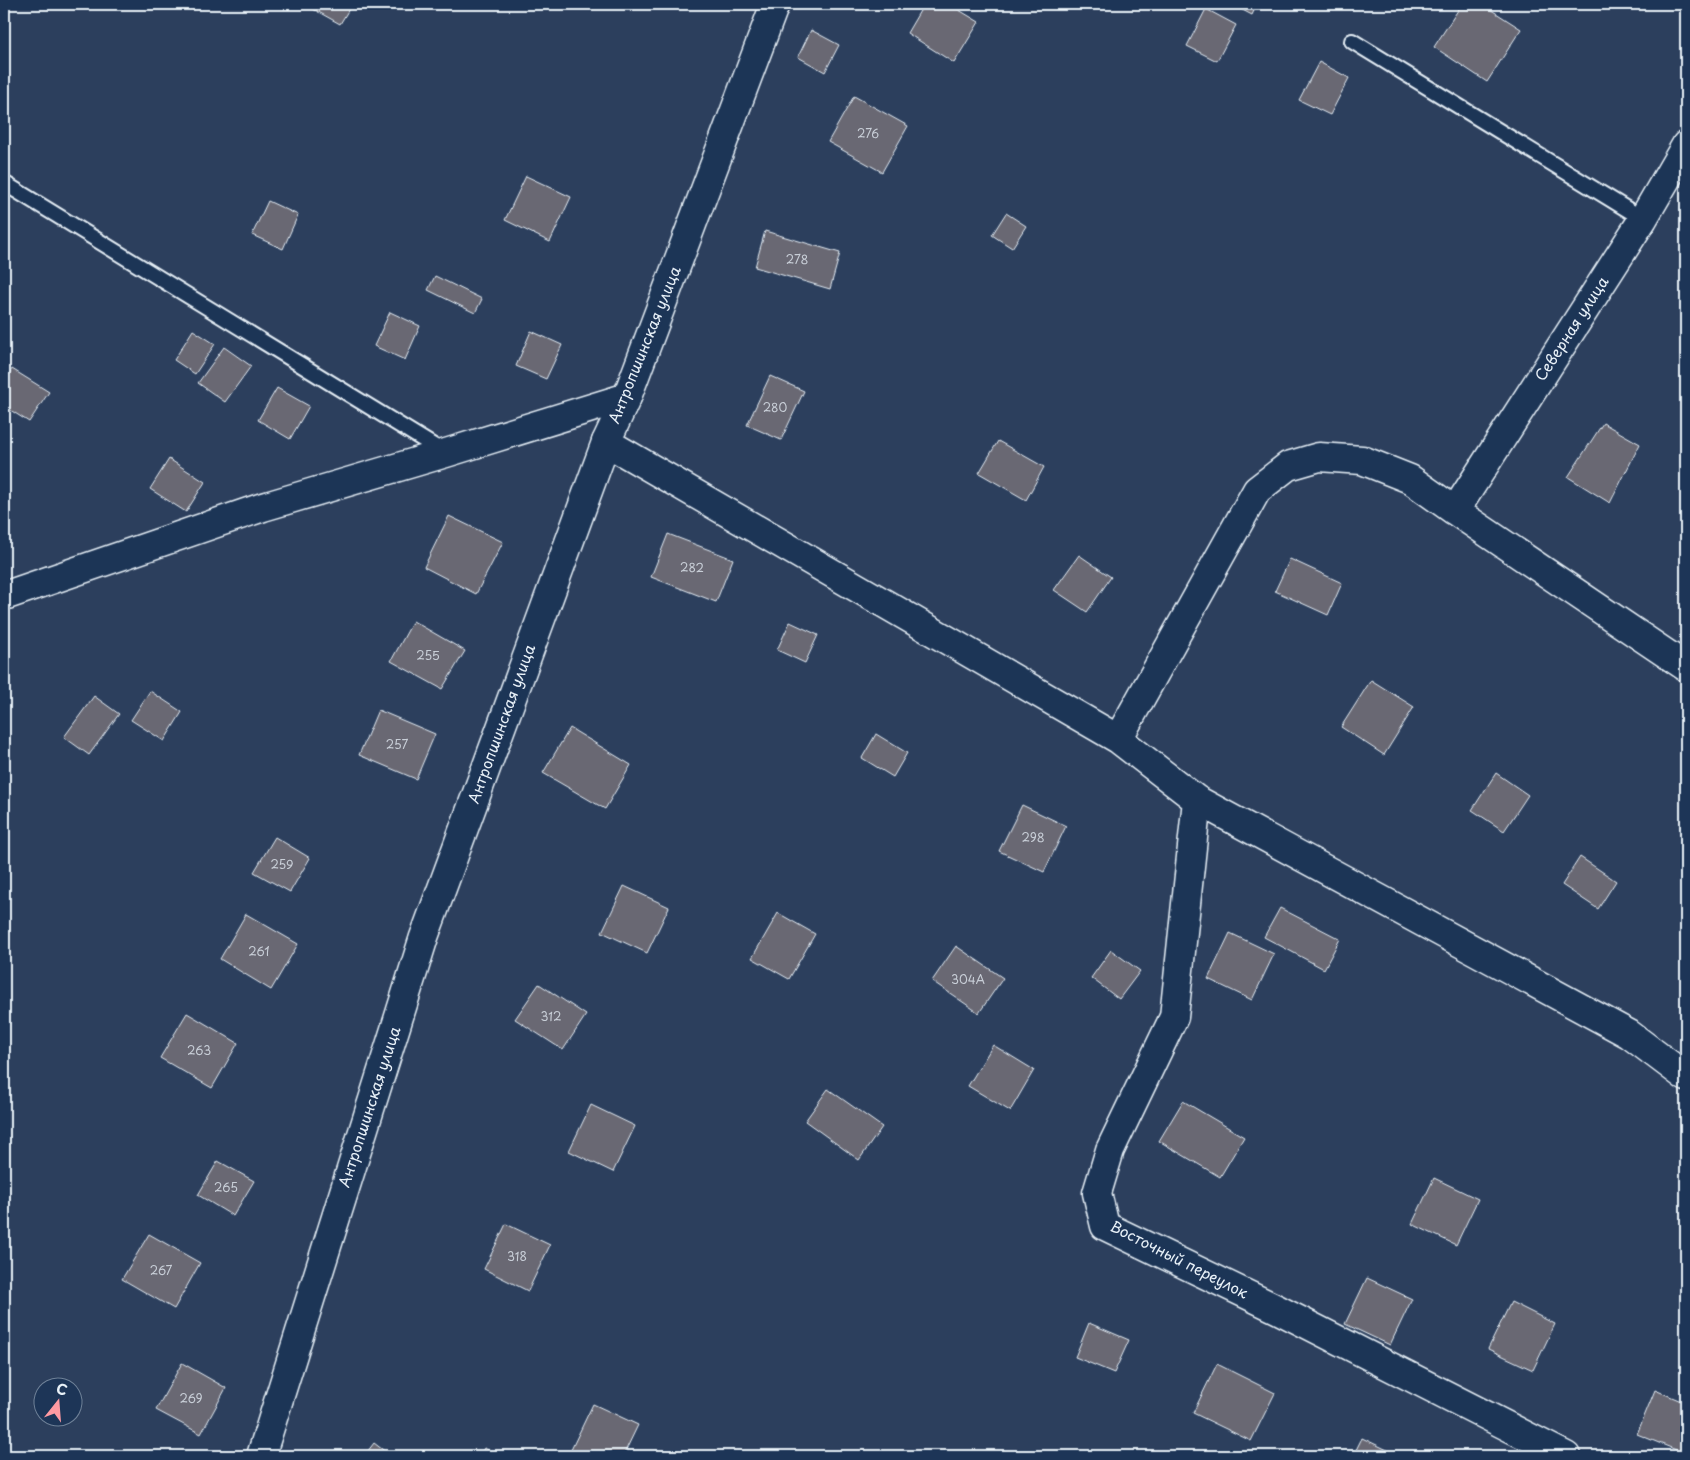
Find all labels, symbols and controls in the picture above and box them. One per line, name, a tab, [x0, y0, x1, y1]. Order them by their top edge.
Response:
house number: 276	[857, 124, 879, 142]
house number: 278	[786, 250, 808, 268]
street label: Антропшинская улица	[601, 262, 686, 427]
street label: Северная улица	[1528, 271, 1614, 385]
house number: 280	[763, 398, 788, 416]
house number: 282	[680, 558, 704, 576]
street label: Антропшинская улица	[461, 640, 540, 806]
house number: 255	[416, 646, 440, 664]
house number: 257	[386, 735, 408, 753]
house number: 298	[1021, 828, 1045, 846]
house number: 259	[270, 855, 294, 873]
house number: 261	[248, 942, 270, 960]
house number: 304А	[951, 970, 985, 988]
house number: 312	[540, 1007, 562, 1025]
street label: Антропшинская улица	[332, 1023, 406, 1190]
house number: 263	[187, 1041, 211, 1059]
house number: 265	[214, 1178, 238, 1196]
street label: Восточный переулок	[1107, 1214, 1253, 1303]
house number: 318	[507, 1247, 527, 1265]
house number: 267	[150, 1261, 173, 1279]
north arrow	[32, 1378, 82, 1428]
text: С	[54, 1378, 70, 1401]
house number: 269	[179, 1389, 203, 1407]

